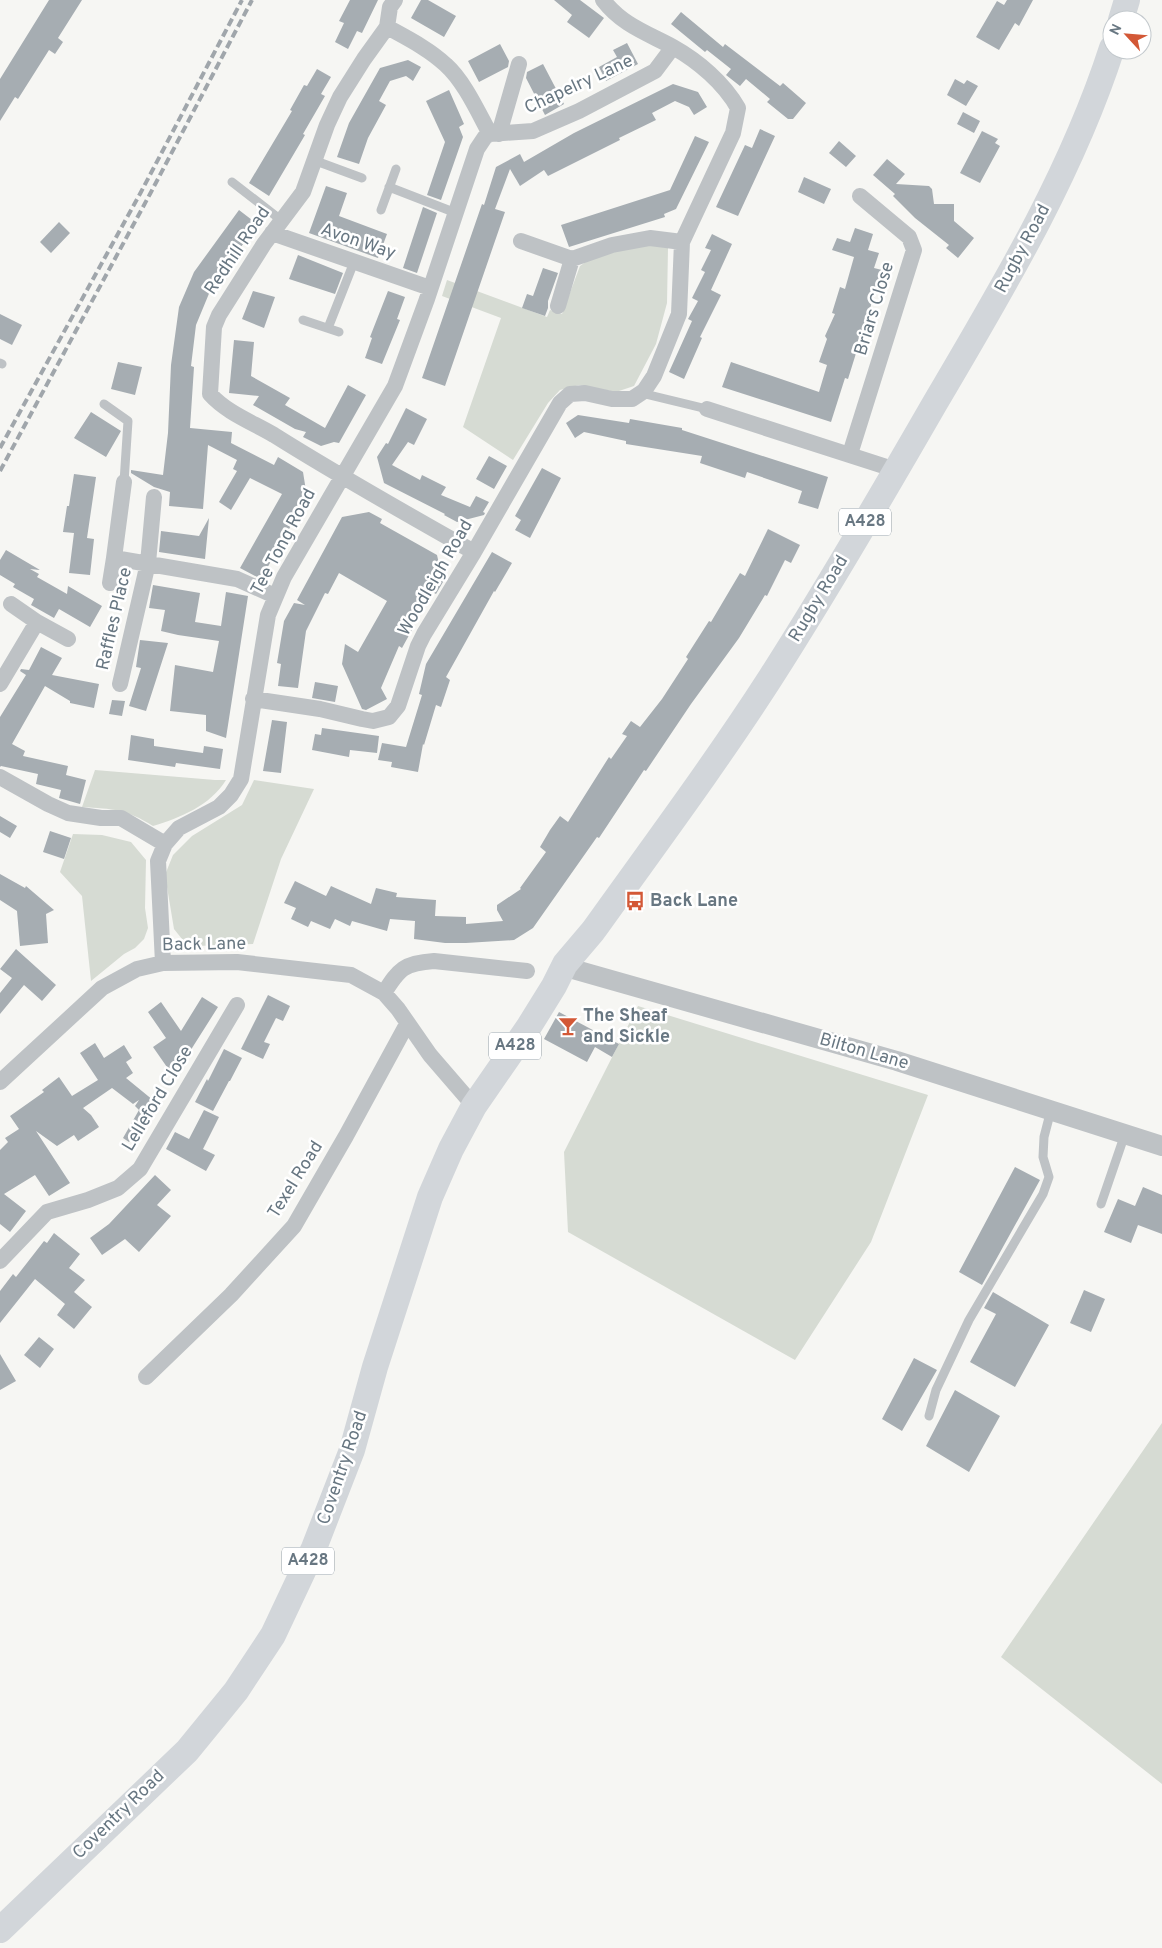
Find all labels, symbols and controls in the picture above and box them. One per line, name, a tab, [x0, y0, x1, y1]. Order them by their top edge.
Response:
north arrow	[1102, 10, 1152, 60]
text: N	[1107, 22, 1127, 38]
street label: Chapelry Lane	[521, 50, 637, 120]
street label: Rugby Road	[990, 201, 1056, 297]
street label: Redhill Road	[200, 202, 276, 300]
street label: Avon Way	[317, 218, 399, 266]
street label: Briars Close	[850, 259, 900, 359]
street label: Tee Tong Road	[246, 485, 322, 599]
road number: A428	[839, 508, 891, 536]
street label: Woodleigh Road	[393, 516, 479, 640]
street label: Rugby Road	[784, 551, 854, 647]
street label: Raffles Place	[92, 565, 138, 673]
bus stop icon: Back Lane	[624, 890, 646, 912]
place label: Back Lane	[650, 890, 738, 913]
street label: Back Lane	[162, 933, 246, 957]
place label: The Sheaf and Sickle	[583, 1005, 670, 1049]
bar icon: The Sheaf and Sickle	[557, 1015, 579, 1037]
street label: Bilton Lane	[817, 1028, 911, 1076]
road number: A428	[489, 1032, 541, 1060]
street label: Lelleford Close	[117, 1042, 199, 1156]
street label: Texel Road	[263, 1137, 329, 1223]
street label: Coventry Road	[313, 1408, 373, 1528]
road number: A428	[282, 1548, 334, 1574]
street label: Coventry Road	[68, 1765, 170, 1865]

